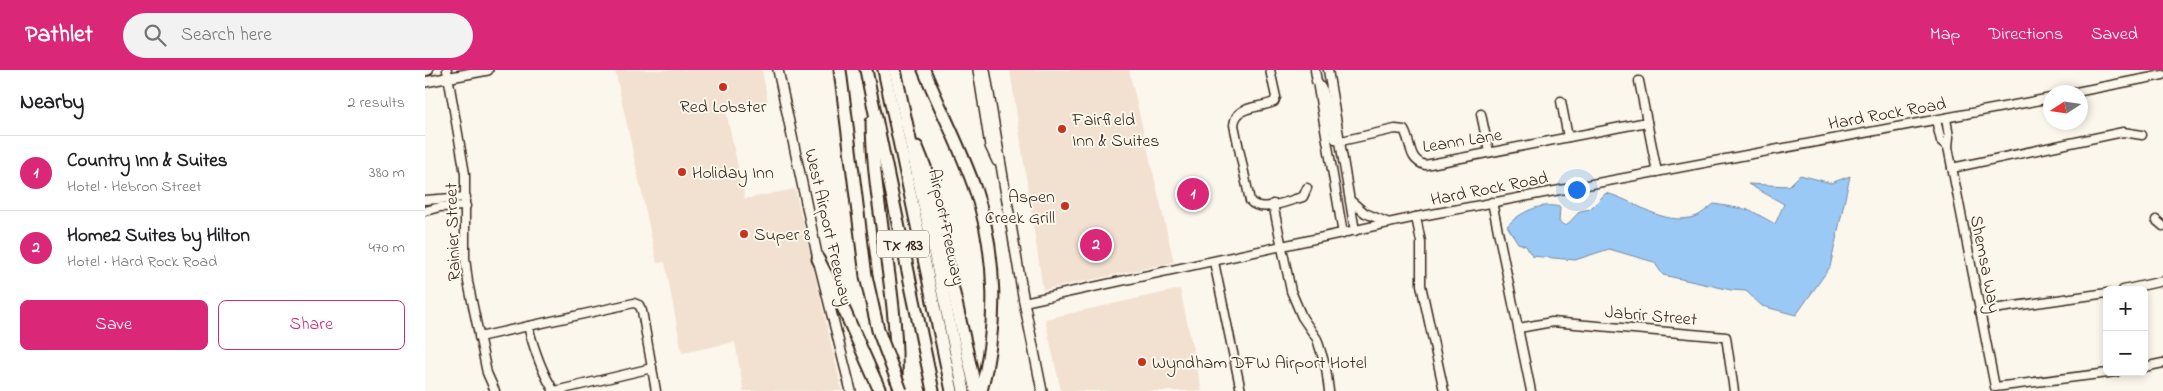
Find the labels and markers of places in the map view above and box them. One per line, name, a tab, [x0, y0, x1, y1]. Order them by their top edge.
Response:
marker: Red Lobster	[717, 81, 729, 93]
place label: Red Lobster	[680, 95, 767, 121]
place label: Fairfield Inn & Suites	[1071, 108, 1160, 155]
marker: Fairfield Inn & Suites	[1056, 123, 1068, 135]
place label: Holiday Inn	[692, 161, 774, 187]
marker: Holiday Inn	[676, 166, 688, 178]
pin: 1	[1177, 175, 1209, 213]
place label: Aspen Creek Grill	[985, 185, 1055, 232]
marker: Aspen Creek Grill	[1059, 200, 1071, 212]
place label: Super 8	[754, 223, 811, 249]
pin: 2	[1080, 226, 1112, 264]
marker: Super 8	[738, 228, 750, 240]
place label: Wyndham DFW Airport Hotel	[1152, 351, 1367, 377]
marker: Wyndham DFW Airport Hotel	[1136, 356, 1148, 368]

